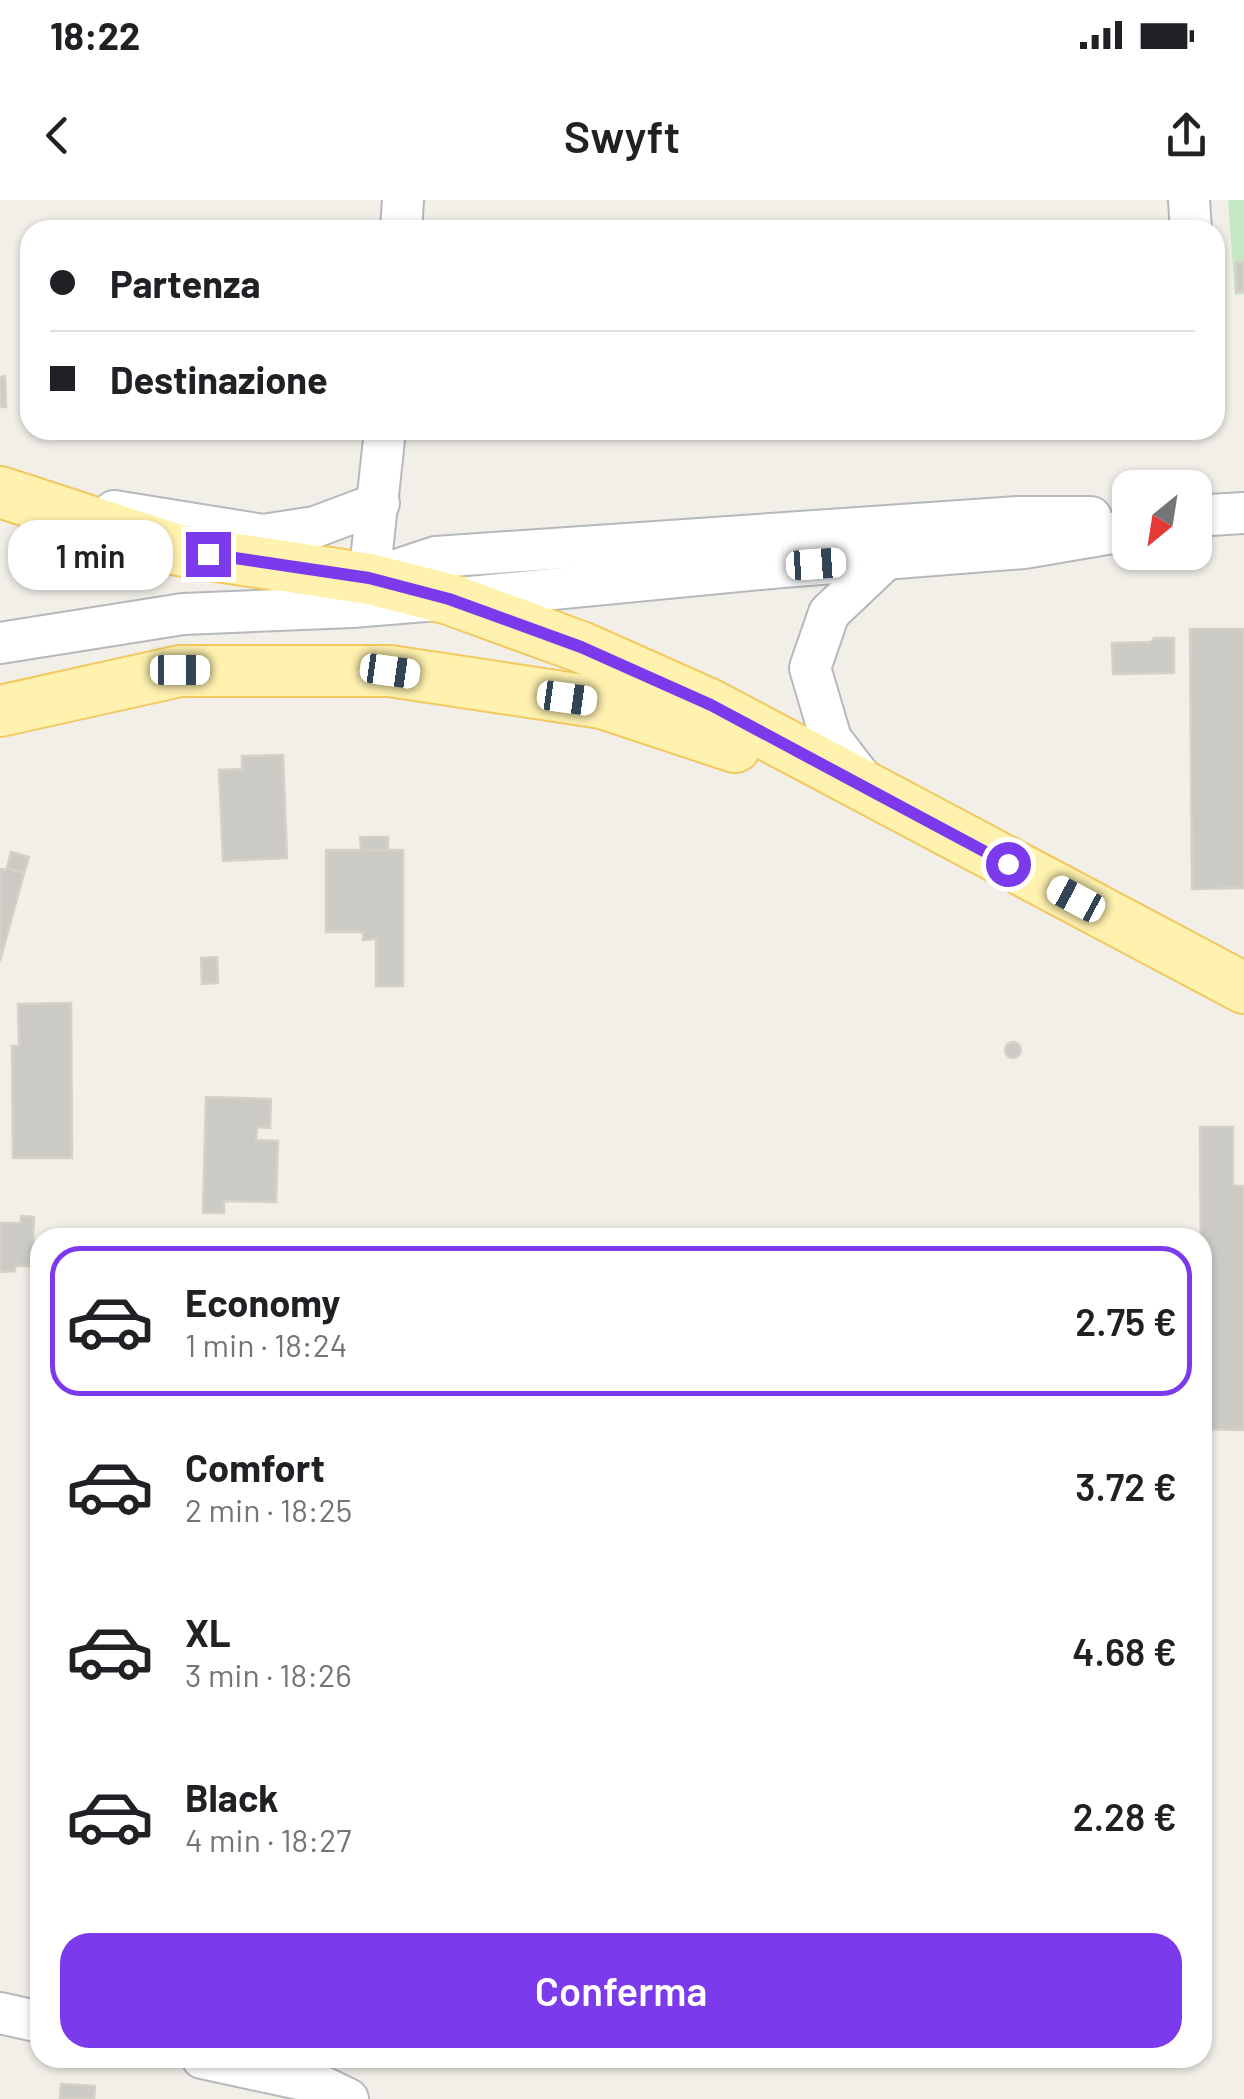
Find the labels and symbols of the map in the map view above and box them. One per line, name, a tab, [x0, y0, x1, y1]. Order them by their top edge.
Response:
north arrow	[1112, 470, 1212, 570]
callout: 1 min	[8, 519, 173, 589]
route end	[186, 532, 231, 577]
car	[785, 547, 847, 581]
car	[358, 652, 422, 690]
car	[150, 655, 210, 685]
car	[535, 679, 599, 717]
route start	[986, 842, 1031, 887]
car	[1042, 872, 1110, 926]

